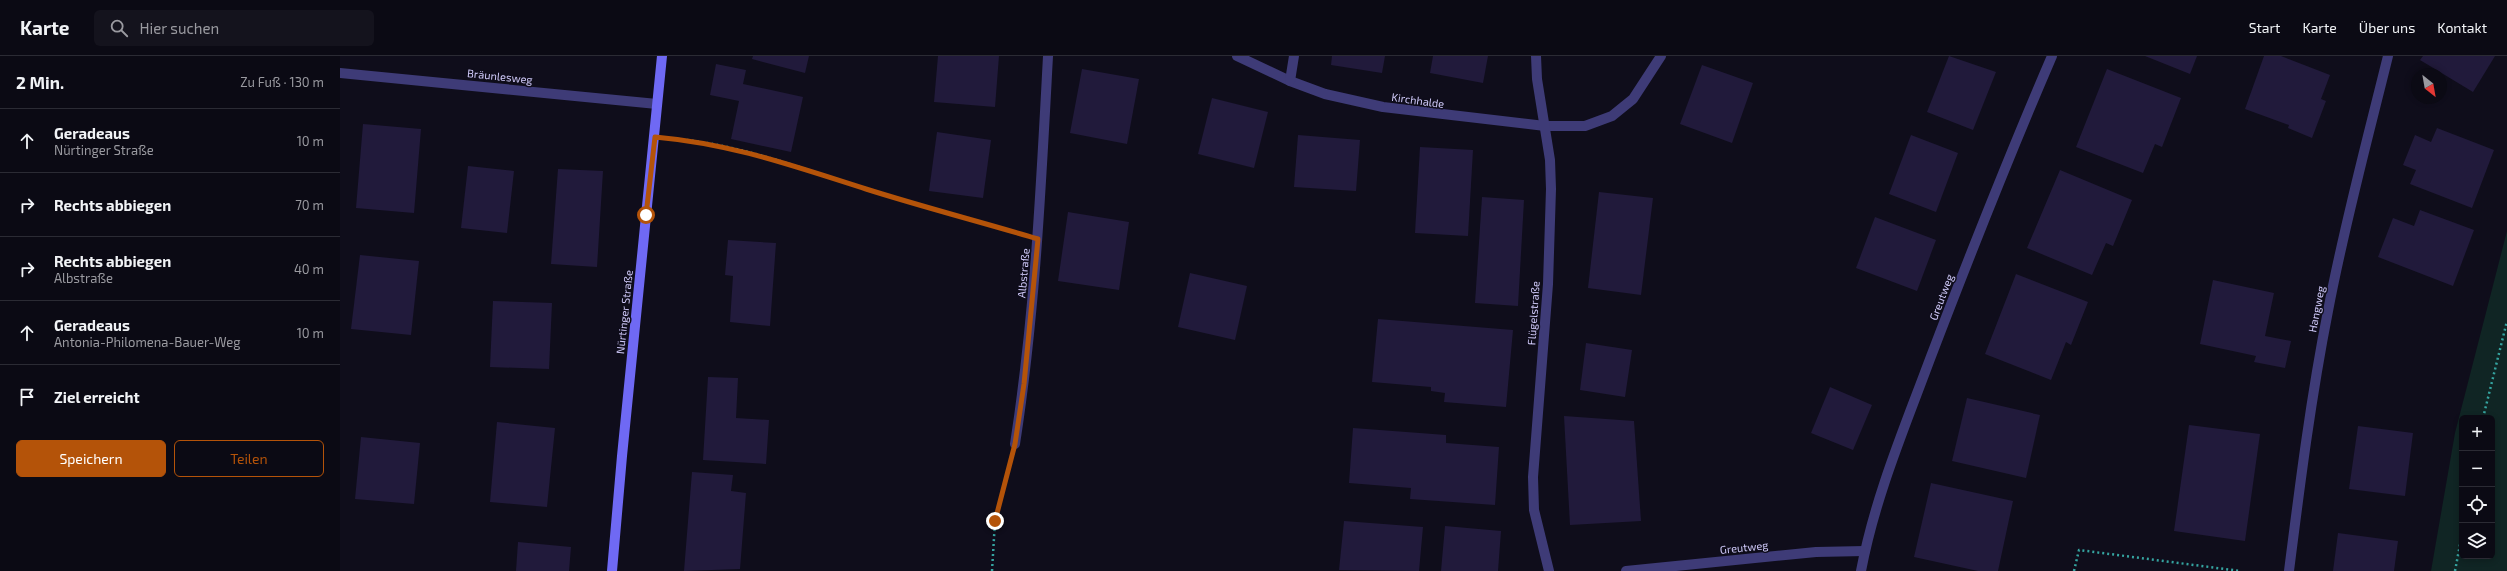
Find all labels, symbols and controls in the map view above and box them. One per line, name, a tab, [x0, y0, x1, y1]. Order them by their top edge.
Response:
search box	[94, 10, 374, 46]
text: Karte	[20, 16, 70, 39]
icon: search	[108, 17, 130, 39]
text: Hier suchen	[140, 19, 219, 37]
text: Start	[2249, 19, 2280, 36]
text: Karte	[2302, 19, 2337, 36]
text: Über uns	[2359, 19, 2415, 36]
text: Kontakt	[2437, 19, 2487, 36]
street label: Bräunlesweg	[467, 66, 533, 86]
north arrow	[2411, 68, 2447, 104]
text: 2 Min.	[16, 72, 64, 92]
text: Zu Fuß · 130 m	[240, 74, 324, 90]
street label: Kirchhalde	[1391, 90, 1445, 110]
text: Geradeaus	[54, 124, 130, 142]
icon: ahead	[16, 130, 38, 152]
text: 10 m	[297, 133, 324, 149]
text: Nürtinger Straße	[54, 142, 154, 158]
icon: right	[16, 194, 38, 216]
text: Rechts abbiegen	[54, 196, 171, 214]
text: 70 m	[295, 197, 324, 213]
route start	[637, 206, 655, 224]
street label: Albstraße	[1014, 247, 1032, 298]
text: Rechts abbiegen	[54, 252, 171, 270]
icon: right	[16, 258, 38, 280]
text: 40 m	[294, 261, 324, 277]
street label: Nürtinger Straße	[613, 269, 635, 355]
text: Albstraße	[54, 270, 113, 286]
street label: Greutweg	[1926, 272, 1956, 322]
street label: Flügelstraße	[1524, 280, 1542, 346]
street label: Hangweg	[2305, 285, 2327, 333]
text: Geradeaus	[54, 316, 130, 334]
icon: ahead	[16, 322, 38, 344]
text: 10 m	[297, 325, 324, 341]
text: Antonia-Philomena-Bauer-Weg	[54, 334, 241, 350]
icon: arrive	[16, 386, 38, 408]
text: Ziel erreicht	[54, 388, 140, 406]
map controls	[2459, 415, 2495, 559]
button: +	[2459, 415, 2495, 451]
button: Speichern	[16, 440, 166, 477]
button: Teilen	[174, 440, 324, 477]
button: −	[2459, 451, 2495, 487]
button: locate	[2459, 487, 2495, 523]
route end	[986, 512, 1004, 530]
button: layers	[2459, 523, 2495, 559]
street label: Greutweg	[1719, 538, 1769, 556]

